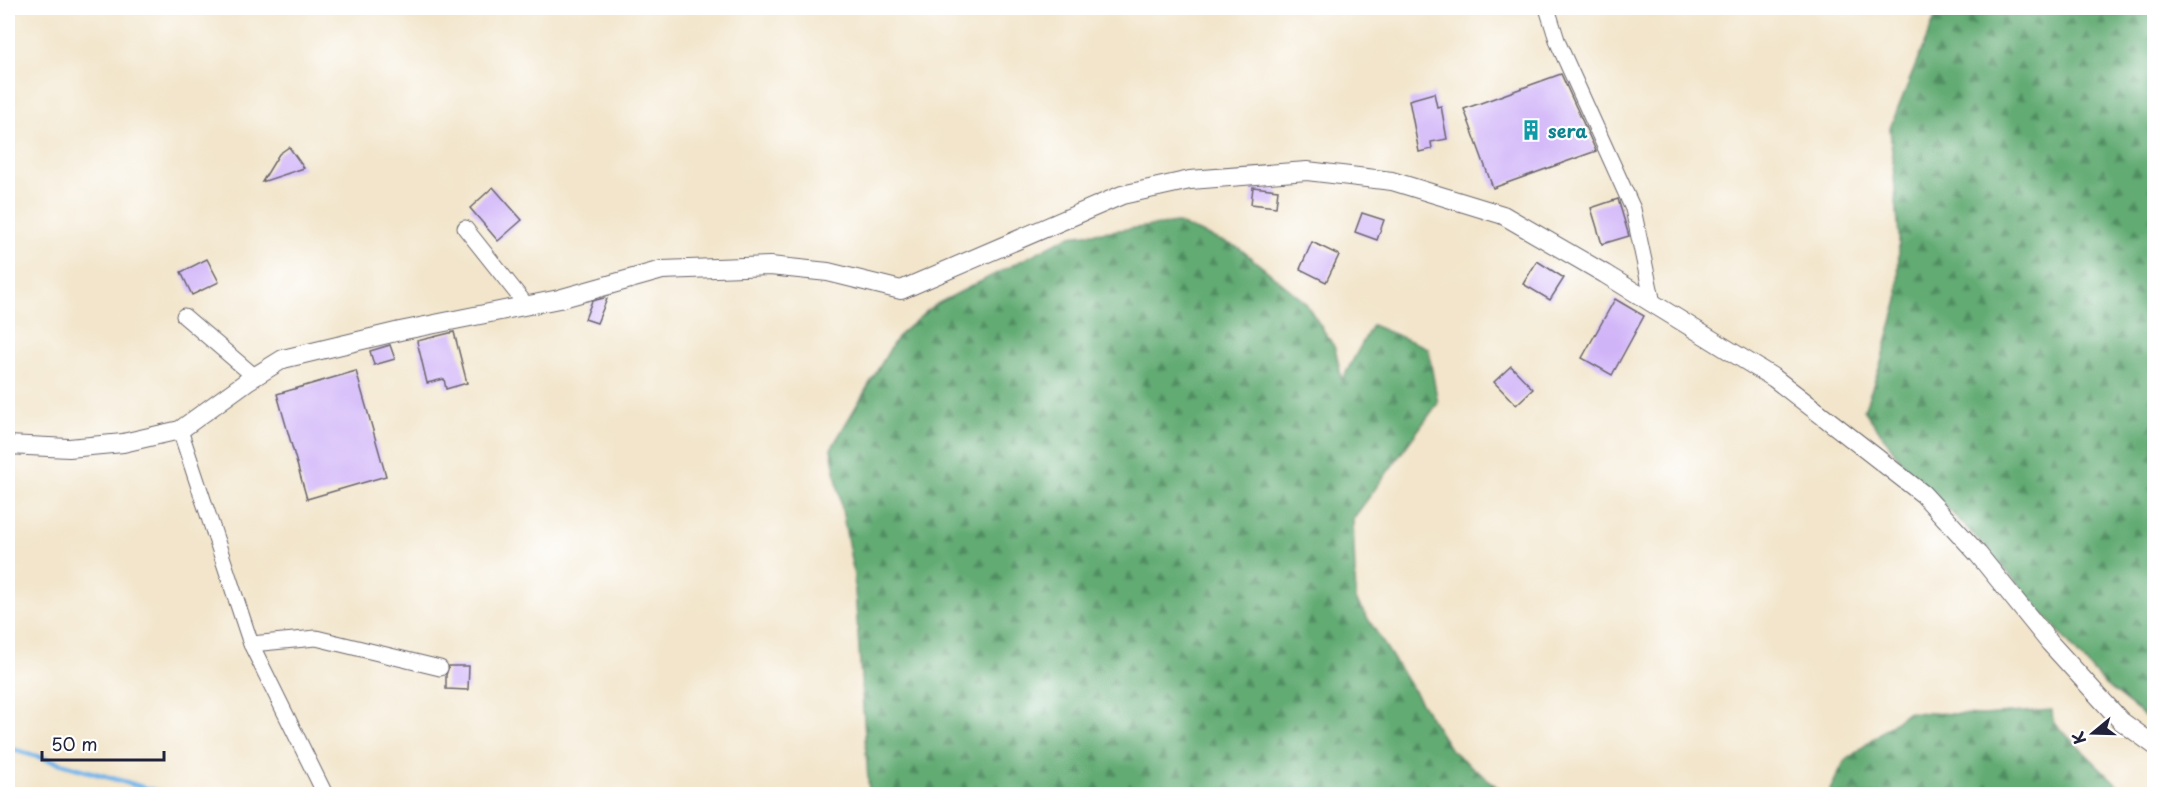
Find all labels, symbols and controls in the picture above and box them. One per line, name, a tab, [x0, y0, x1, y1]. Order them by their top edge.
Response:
place label: sera	[1548, 117, 1588, 144]
building icon: sera	[1519, 118, 1543, 142]
north arrow	[2063, 703, 2123, 763]
scale bar	[42, 724, 164, 762]
text: K	[2065, 728, 2091, 748]
text: 50 m	[51, 730, 98, 757]

